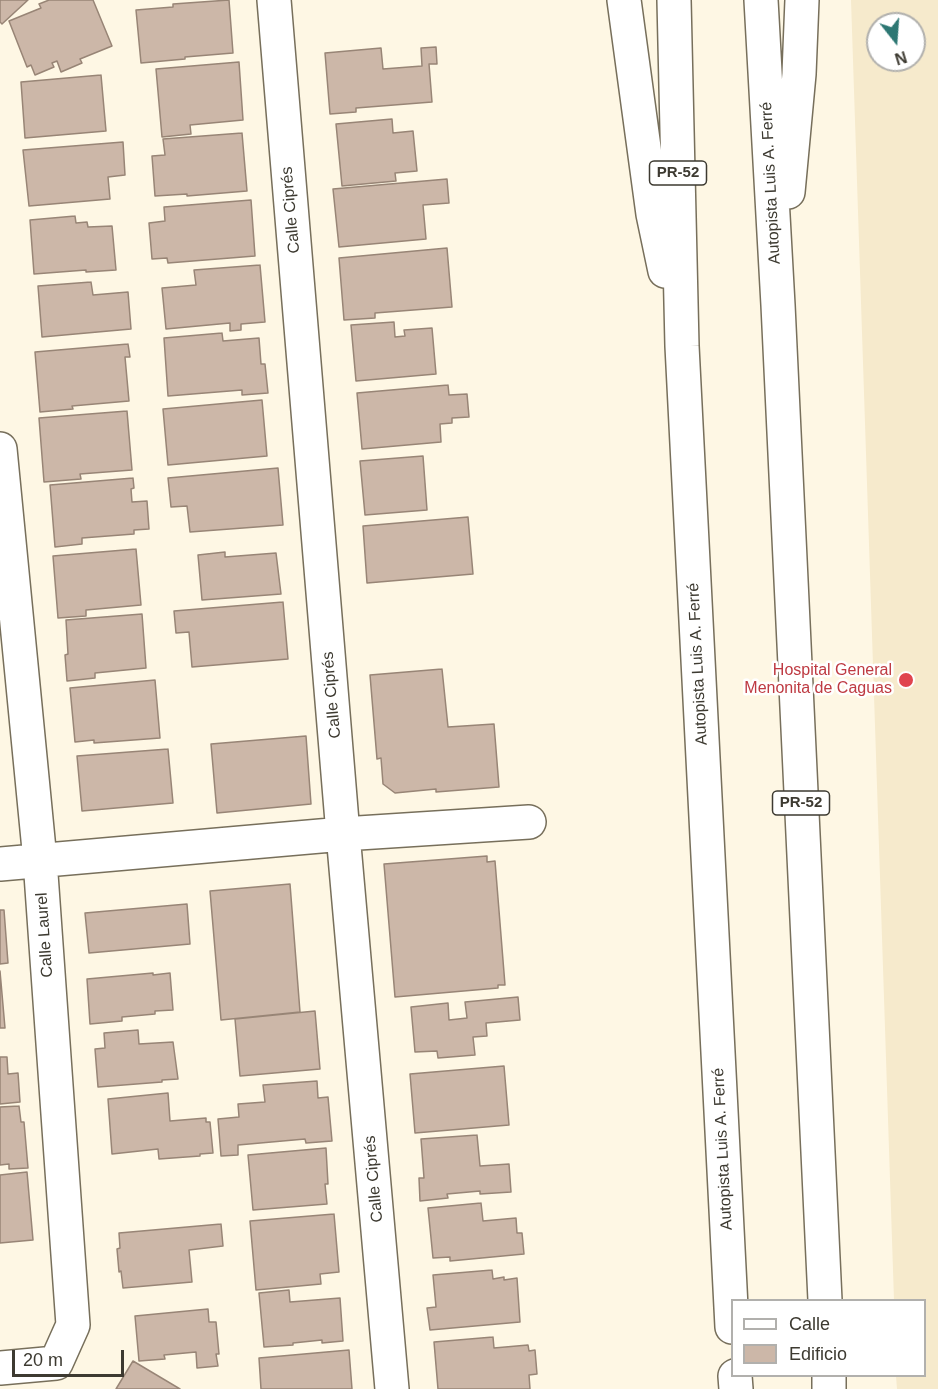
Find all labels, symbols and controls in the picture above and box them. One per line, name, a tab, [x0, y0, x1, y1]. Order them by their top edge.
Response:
north arrow	[866, 12, 926, 72]
text: N	[893, 48, 909, 68]
street label: Autopista Luis A. Ferré	[757, 101, 785, 265]
road number: PR-52	[650, 161, 706, 185]
street label: Calle Ciprés	[278, 166, 304, 254]
street label: Autopista Luis A. Ferré	[684, 582, 712, 746]
street label: Calle Ciprés	[319, 651, 345, 739]
place label: Hospital General Menonita de Caguas	[744, 661, 892, 699]
marker: Hospital General Menonita de Caguas	[897, 671, 915, 689]
road number: PR-52	[772, 791, 830, 815]
street label: Calle Laurel	[32, 892, 58, 978]
street label: Autopista Luis A. Ferré	[709, 1067, 737, 1231]
street label: Calle Ciprés	[361, 1135, 387, 1223]
legend	[731, 1299, 926, 1377]
text: Calle	[789, 1314, 830, 1334]
scale bar	[15, 1338, 128, 1376]
text: Edificio	[789, 1344, 847, 1364]
text: 20 m	[23, 1350, 63, 1370]

